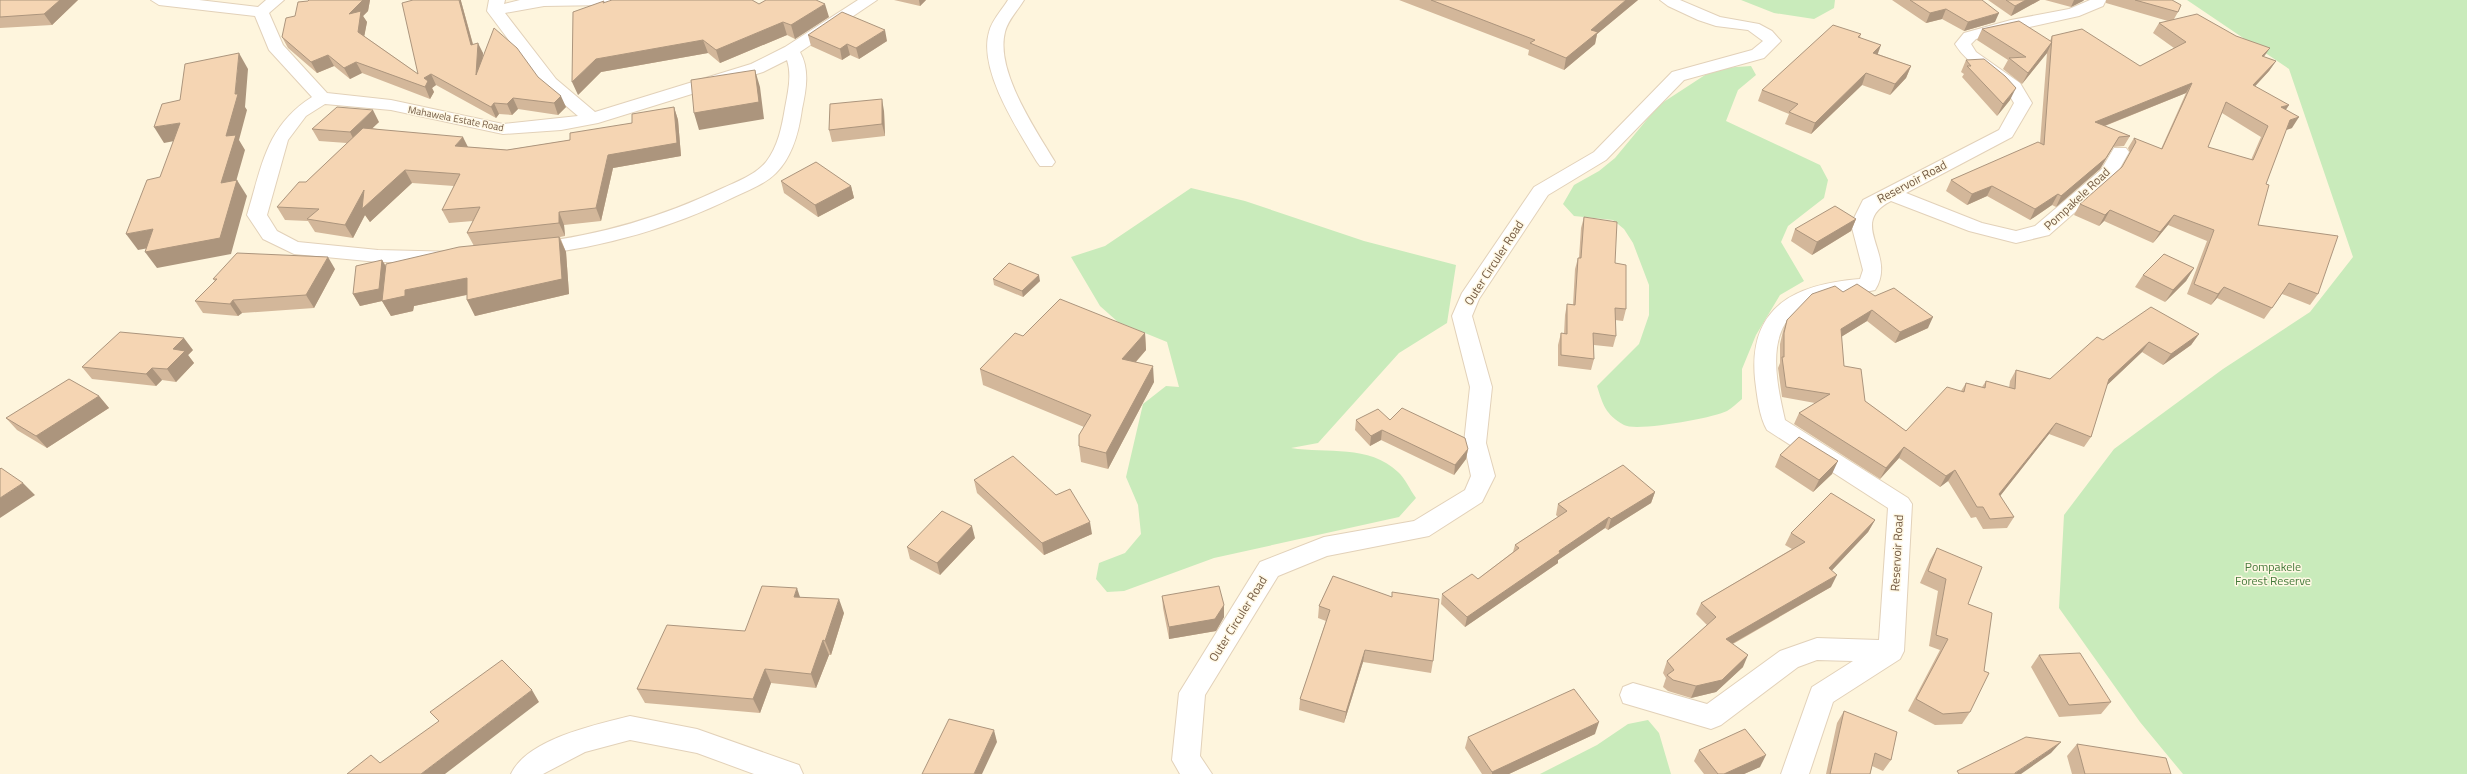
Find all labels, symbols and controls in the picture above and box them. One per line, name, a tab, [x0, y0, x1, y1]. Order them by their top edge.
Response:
street label: Mahawela Estate Road	[407, 102, 505, 135]
street label: Reservoir Road	[1874, 155, 1950, 208]
street label: Pompakele Road	[2039, 163, 2114, 235]
street label: Outer Circuler Road	[1459, 217, 1528, 309]
street label: Reservoir Road	[1885, 514, 1908, 592]
park label: Pompakele Forest Reserve	[2235, 557, 2311, 590]
street label: Outer Circuler Road	[1204, 572, 1272, 665]

